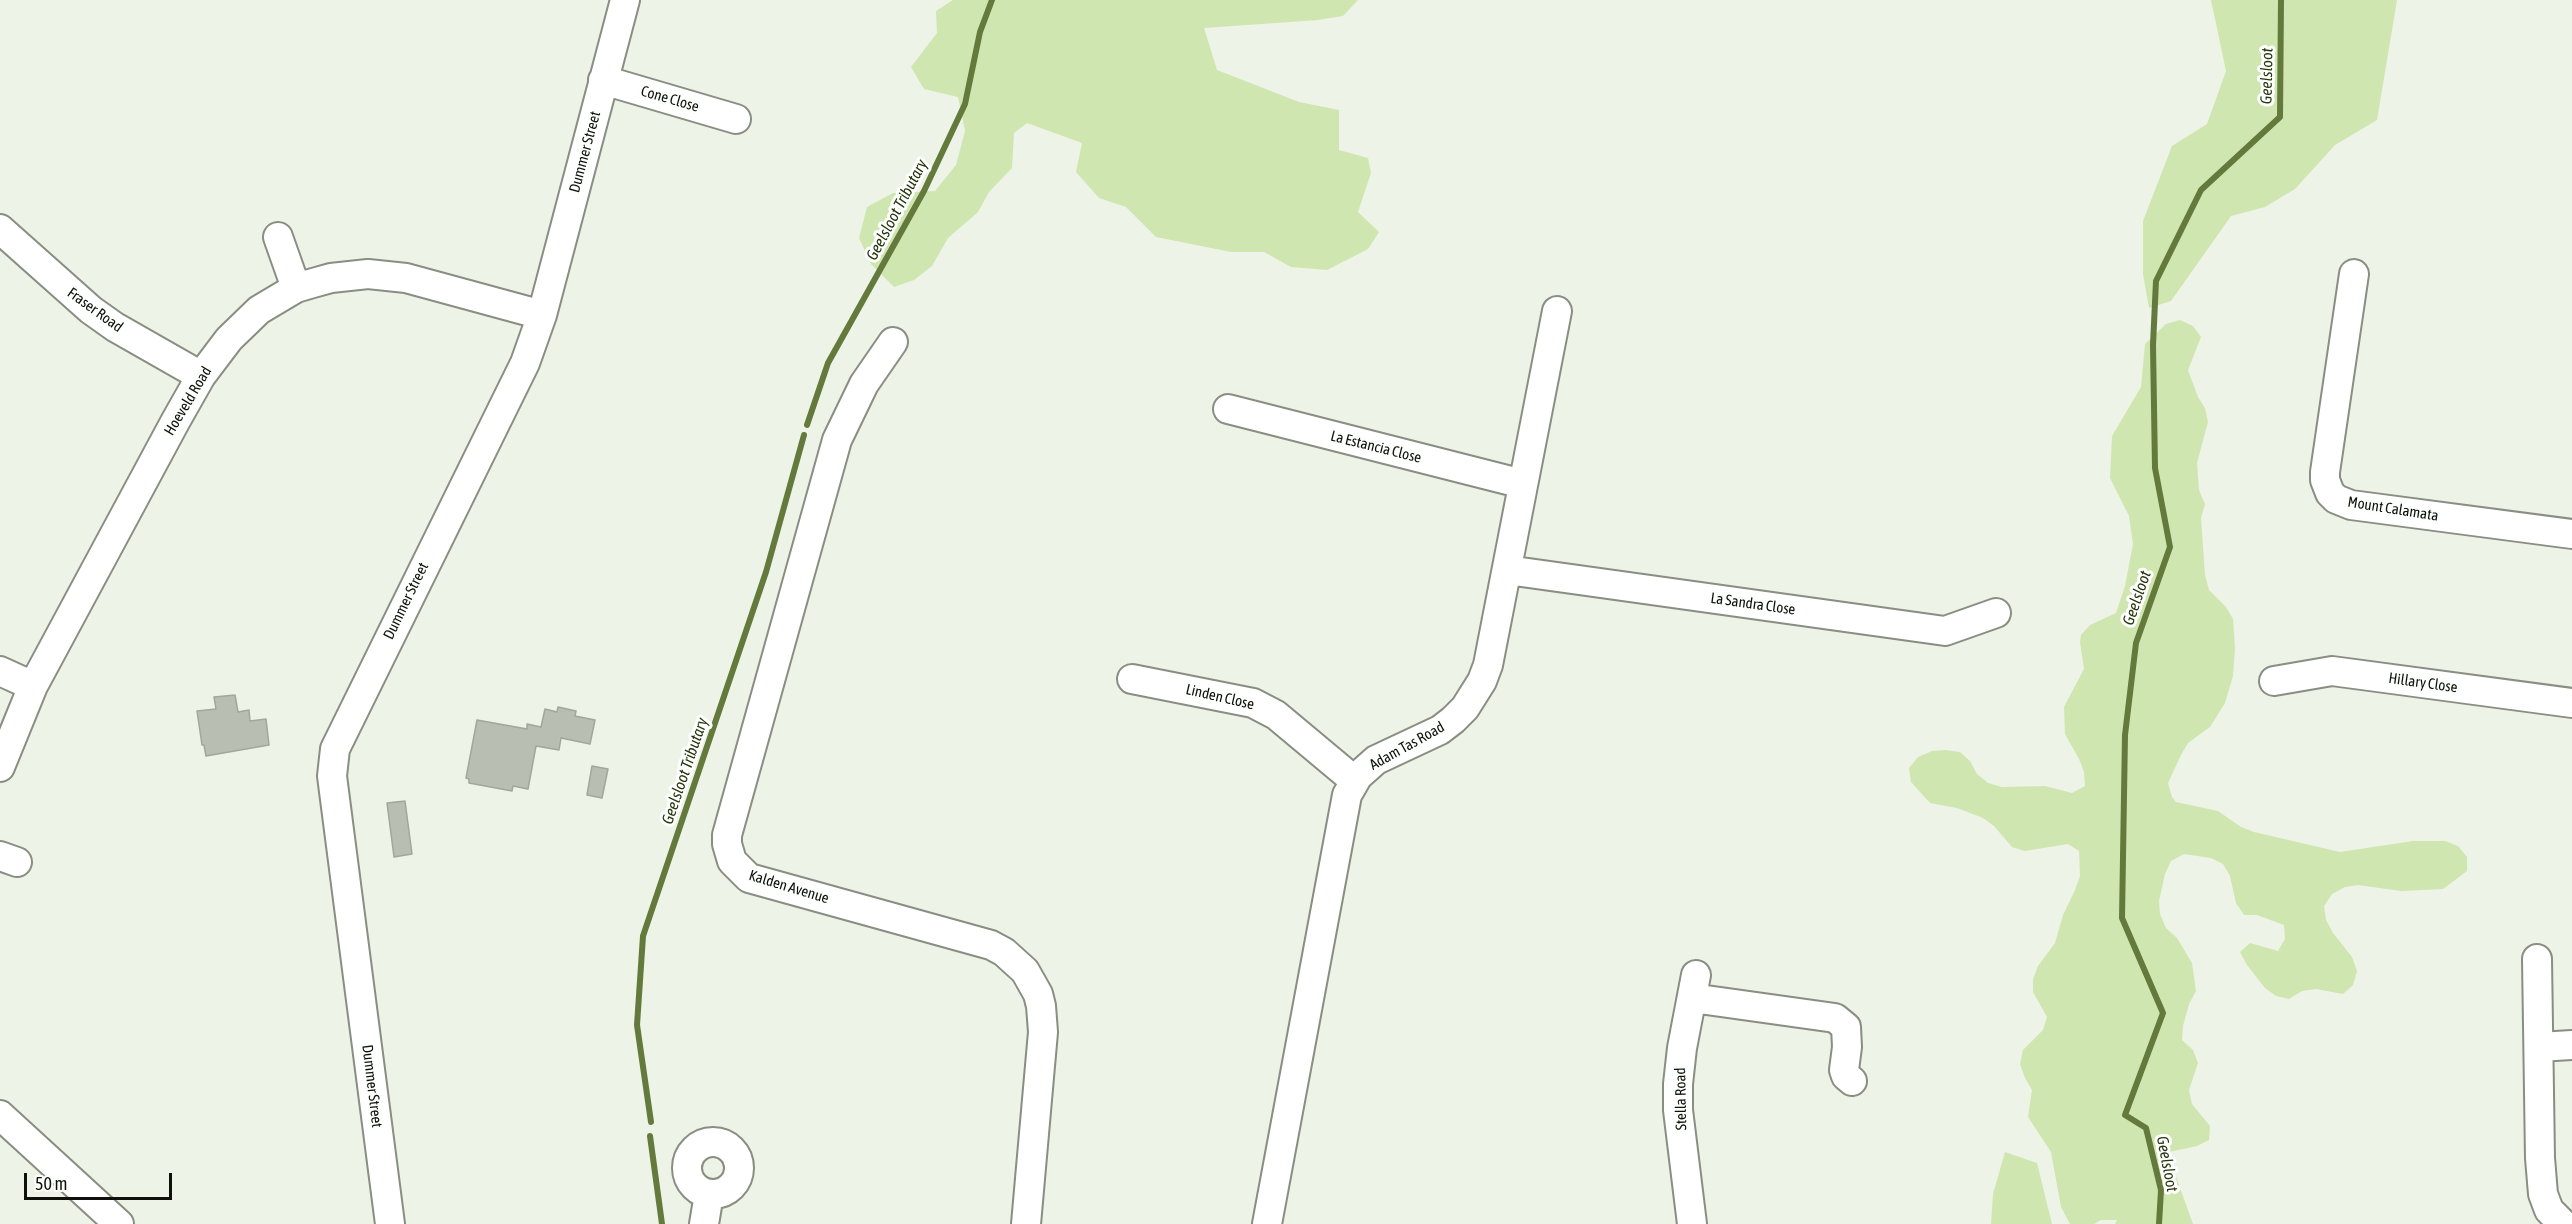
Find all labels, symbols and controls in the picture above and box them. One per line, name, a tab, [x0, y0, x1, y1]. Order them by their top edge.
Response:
water label: Geelsloot	[2257, 48, 2277, 104]
street label: Cone Close	[639, 82, 701, 116]
street label: Dummer Street	[566, 109, 604, 195]
water label: Geelsloot Tributary	[862, 156, 932, 264]
street label: Fraser Road	[64, 284, 126, 336]
street label: Hoeveld Road	[160, 363, 216, 439]
street label: La Estancia Close	[1329, 427, 1423, 467]
street label: Mount Calamata	[2346, 493, 2440, 525]
street label: Dummer Street	[380, 560, 432, 642]
water label: Geelsloot	[2119, 568, 2155, 628]
street label: La Sandra Close	[1709, 589, 1797, 619]
street label: Hillary Close	[2387, 669, 2459, 697]
street label: Linden Close	[1184, 680, 1256, 714]
water label: Geelsloot Tributary	[658, 715, 712, 827]
street label: Adam Tas Road	[1366, 718, 1448, 774]
street label: Kalden Avenue	[747, 866, 831, 908]
street label: Dummer Street	[358, 1043, 386, 1129]
street label: Stella Road	[1671, 1067, 1691, 1131]
water label: Geelsloot	[2152, 1135, 2182, 1193]
scale bar	[27, 1161, 176, 1199]
text: 50 m	[35, 1173, 67, 1194]

